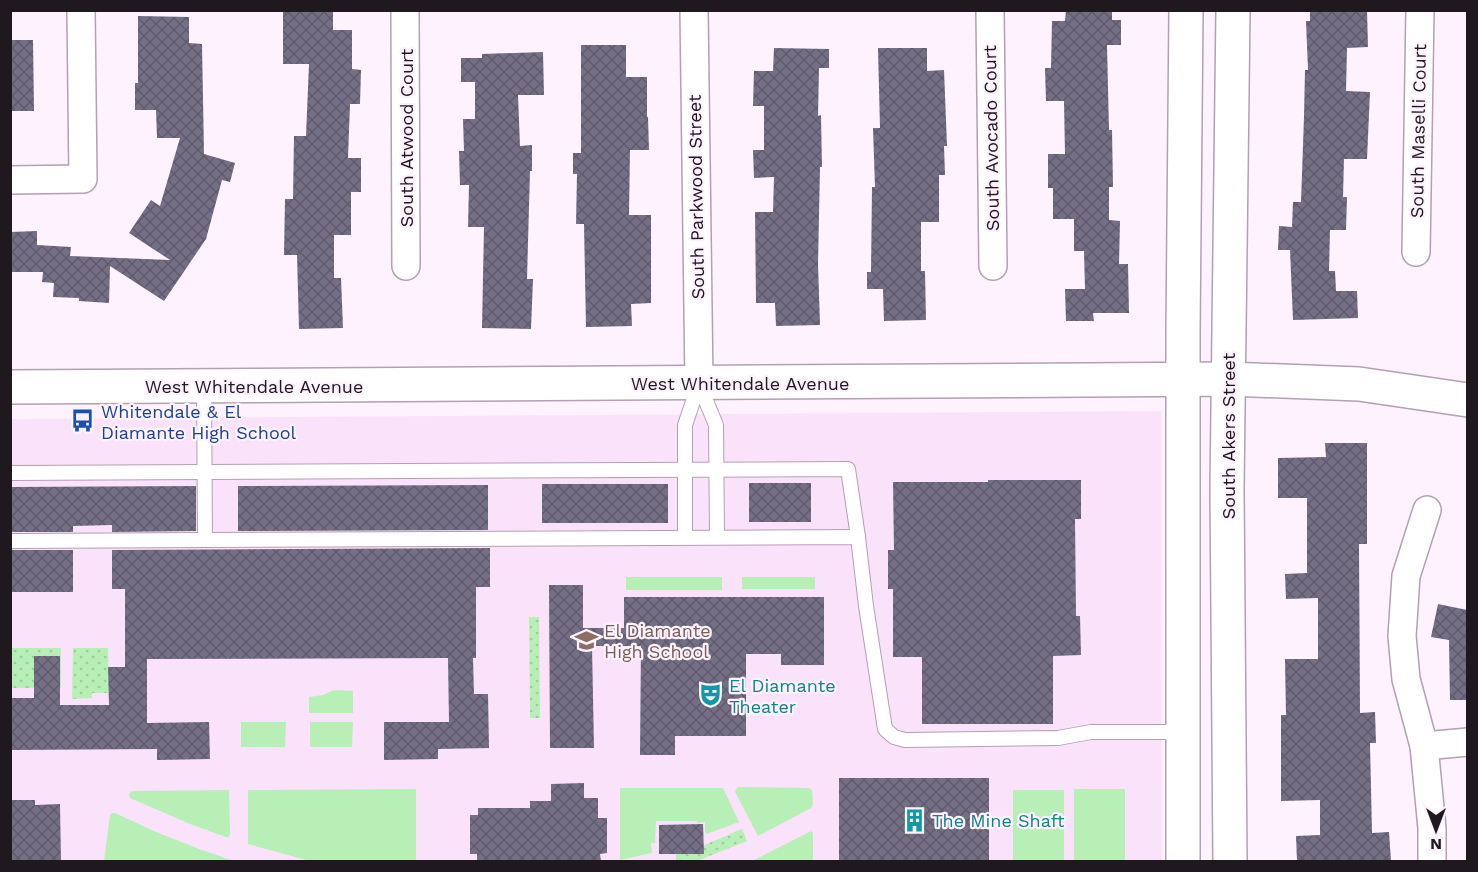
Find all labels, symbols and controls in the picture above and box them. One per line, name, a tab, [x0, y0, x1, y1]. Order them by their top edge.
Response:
street label: South Maselli Court	[1406, 43, 1430, 218]
street label: South Avocado Court	[979, 44, 1003, 231]
street label: South Atwood Court	[396, 48, 417, 227]
street label: South Parkwood Street	[684, 94, 708, 300]
street label: South Akers Street	[1218, 352, 1239, 519]
street label: West Whitendale Avenue	[631, 373, 849, 394]
street label: West Whitendale Avenue	[145, 376, 363, 397]
place label: Whitendale & El Diamante High School	[101, 401, 297, 443]
bus stop icon: Whitendale & El Diamante High School	[70, 408, 96, 434]
place label: El Diamante High School	[604, 620, 711, 662]
school or university icon: El Diamante High School	[573, 627, 599, 653]
place label: El Diamante Theater	[729, 675, 836, 717]
theatre icon: El Diamante Theater	[698, 682, 724, 708]
north arrow	[1406, 800, 1466, 860]
building icon: The Mine Shaft	[901, 807, 927, 833]
place label: The Mine Shaft	[932, 810, 1065, 831]
text: N	[1430, 835, 1442, 854]

